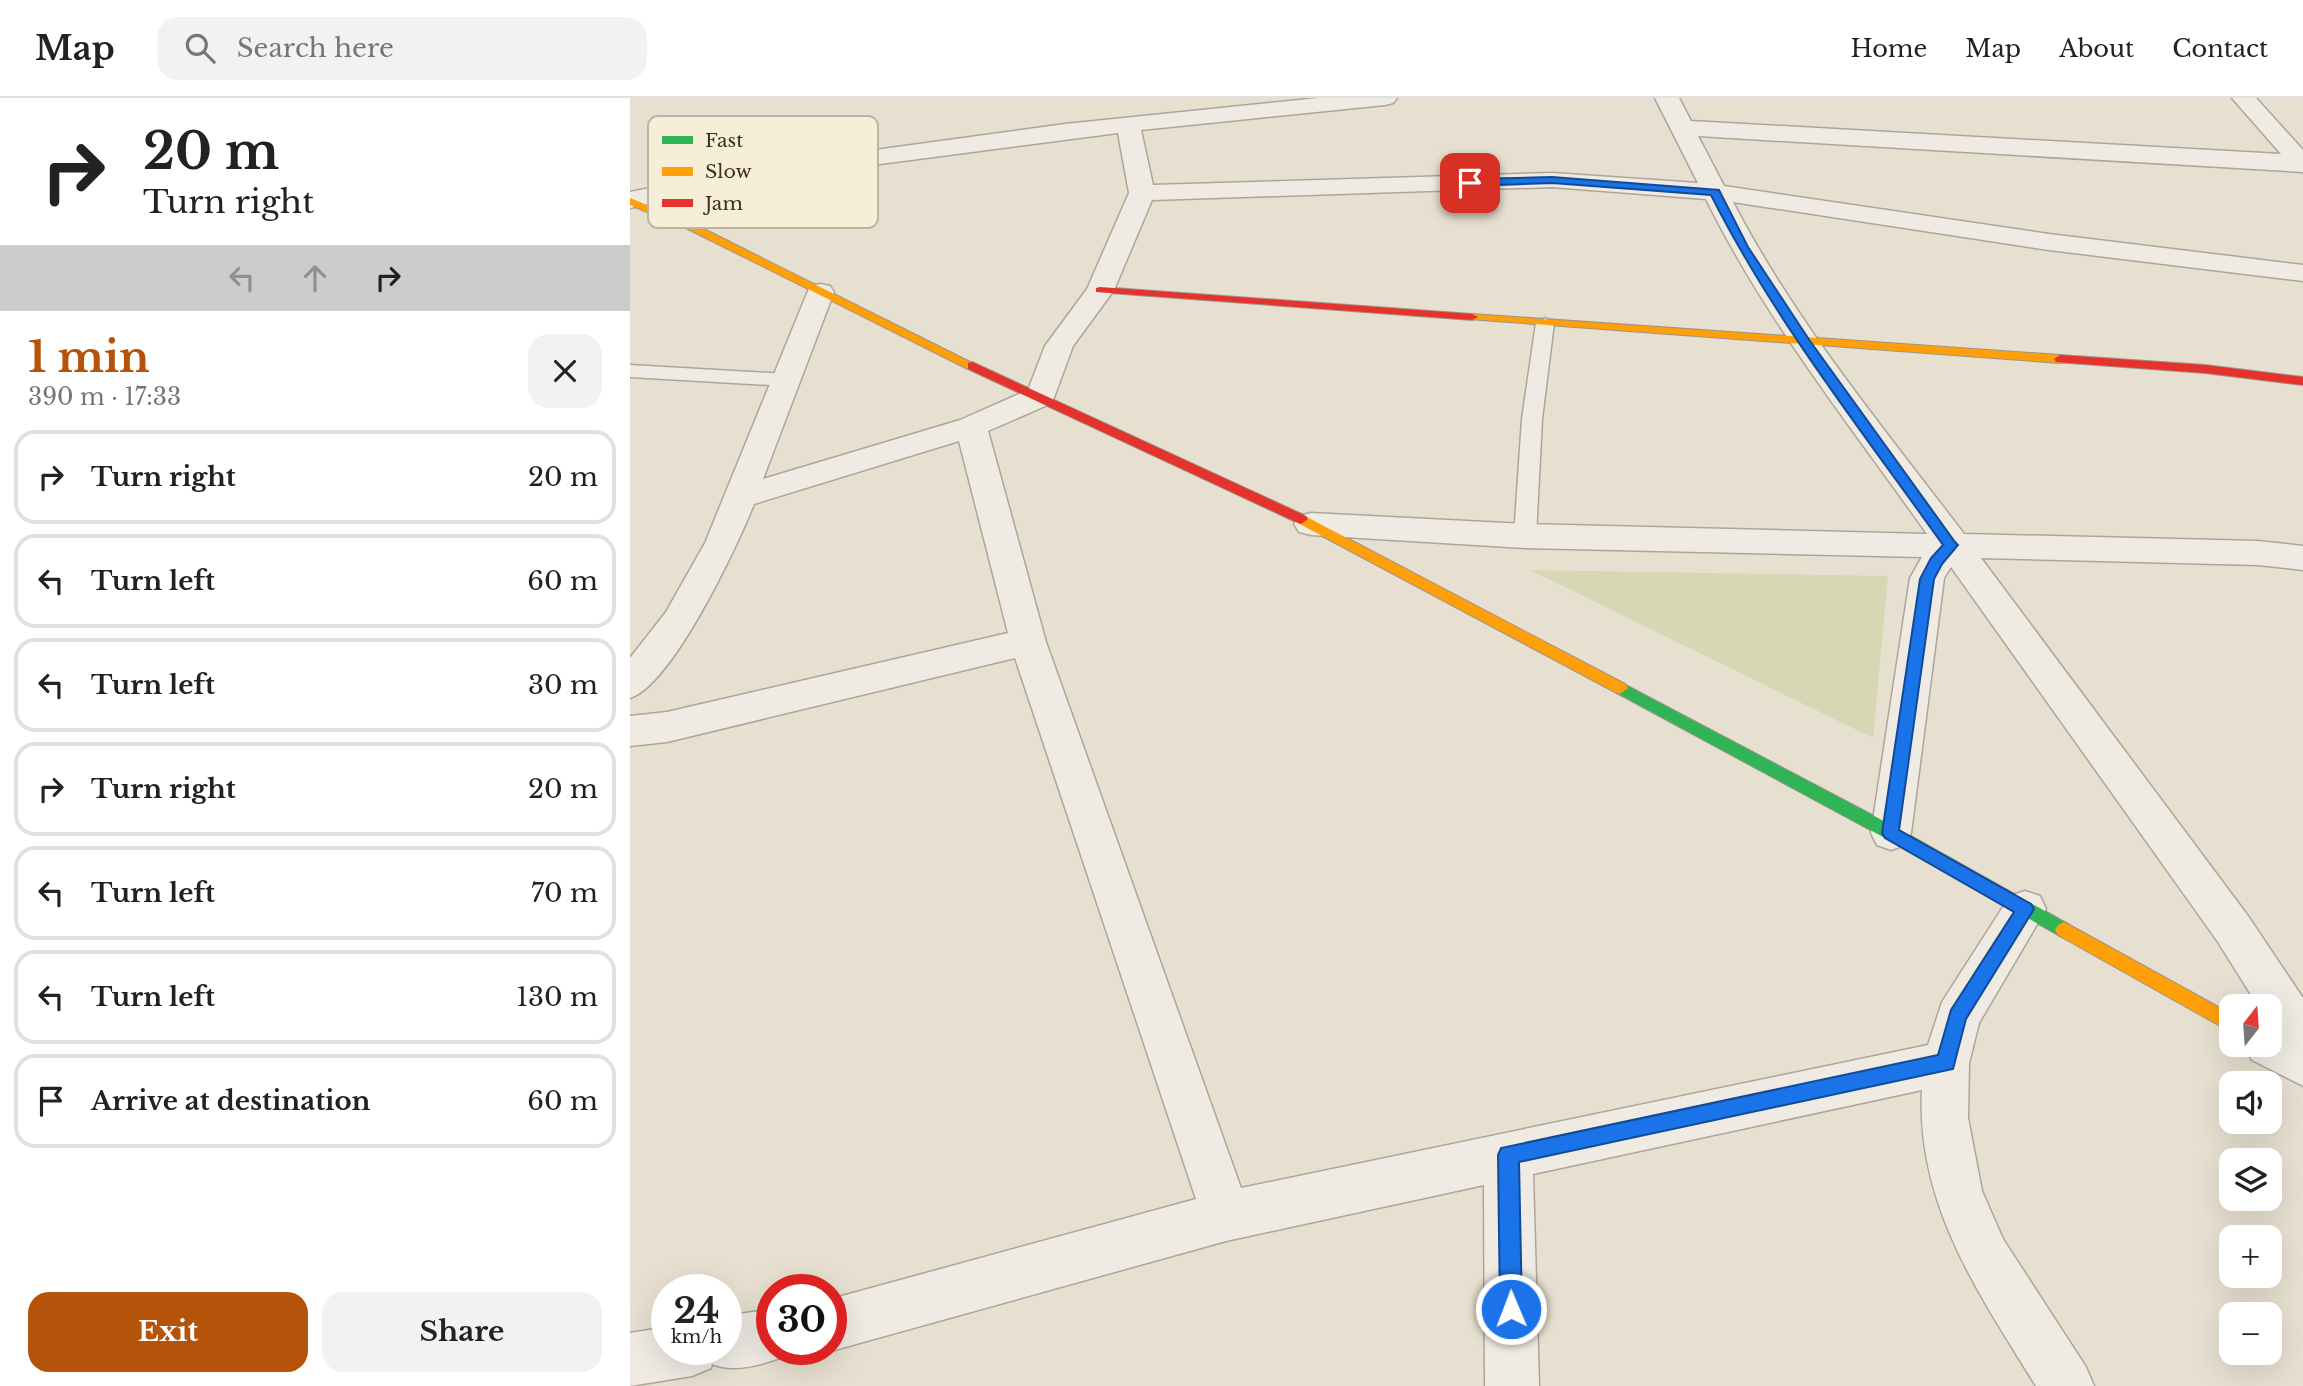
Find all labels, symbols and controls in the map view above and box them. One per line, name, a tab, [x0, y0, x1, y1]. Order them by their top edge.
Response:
search box	[157, 17, 647, 80]
text: Map	[35, 28, 115, 69]
icon: search	[181, 29, 219, 67]
text: Search here	[237, 32, 394, 64]
text: Home	[1851, 34, 1927, 63]
text: Map	[1965, 34, 2021, 63]
text: About	[2059, 34, 2134, 63]
text: Contact	[2172, 34, 2268, 63]
legend	[648, 116, 878, 228]
text: 20 m	[143, 121, 279, 182]
icon: right	[28, 126, 119, 217]
text: Fast	[705, 129, 744, 152]
pin	[1440, 153, 1500, 213]
text: Slow	[705, 160, 752, 183]
icon: arrive	[1451, 164, 1489, 202]
text: Turn right	[143, 182, 314, 222]
text: Jam	[702, 192, 743, 215]
icon: left	[223, 259, 261, 297]
icon: ahead	[296, 259, 334, 297]
icon: right	[369, 259, 407, 297]
text: 1 min	[28, 331, 150, 383]
button: close	[528, 334, 602, 408]
text: 390 m · 17:33	[28, 383, 181, 411]
icon: right	[32, 458, 70, 496]
text: Turn right	[91, 461, 236, 493]
text: 20 m	[528, 461, 598, 493]
icon: left	[32, 562, 70, 600]
text: Turn left	[91, 565, 215, 597]
text: 60 m	[527, 565, 598, 597]
icon: left	[32, 666, 70, 704]
text: Turn left	[91, 669, 215, 701]
text: 30 m	[528, 669, 598, 701]
icon: right	[32, 770, 70, 808]
text: Turn right	[91, 773, 236, 805]
text: 20 m	[528, 773, 598, 805]
icon: left	[32, 874, 70, 912]
text: Turn left	[91, 877, 215, 909]
text: 70 m	[531, 877, 598, 909]
icon: left	[32, 978, 70, 1016]
text: Turn left	[91, 981, 215, 1013]
text: 130 m	[516, 981, 598, 1013]
north arrow	[2219, 994, 2282, 1057]
map controls	[2219, 994, 2282, 1365]
button: sound	[2219, 1071, 2282, 1134]
icon: arrive	[32, 1082, 70, 1120]
text: Arrive at destination	[91, 1085, 371, 1117]
text: 60 m	[527, 1085, 598, 1117]
button: layers	[2219, 1148, 2282, 1211]
button: +	[2219, 1225, 2282, 1288]
position arrow	[1474, 1272, 1548, 1346]
speed limit sign: 30	[756, 1274, 847, 1365]
text: 24	[673, 1289, 720, 1332]
button: Exit	[28, 1292, 308, 1372]
button: Share	[322, 1292, 602, 1372]
button: −	[2219, 1302, 2282, 1365]
text: km/h	[671, 1326, 722, 1348]

